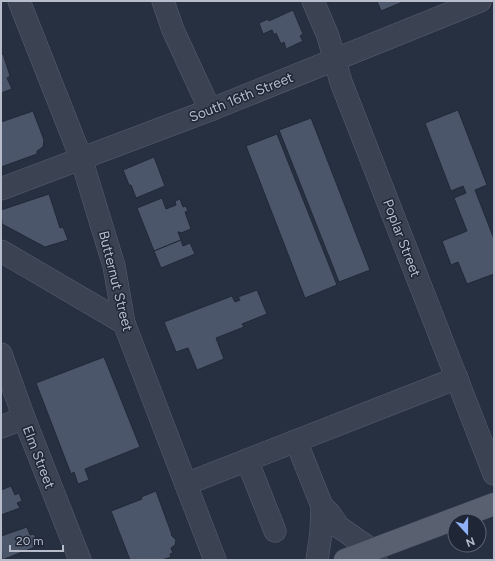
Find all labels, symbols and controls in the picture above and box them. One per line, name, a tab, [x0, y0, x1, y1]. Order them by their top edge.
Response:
street label: South 16th Street	[187, 69, 296, 126]
street label: Poplar Street	[379, 197, 424, 279]
street label: Butternut Street	[95, 229, 136, 333]
street label: Elm Street	[19, 423, 58, 491]
north arrow	[447, 513, 487, 553]
scale bar	[10, 527, 63, 553]
text: 20 m	[16, 534, 44, 548]
text: N	[464, 534, 477, 549]

